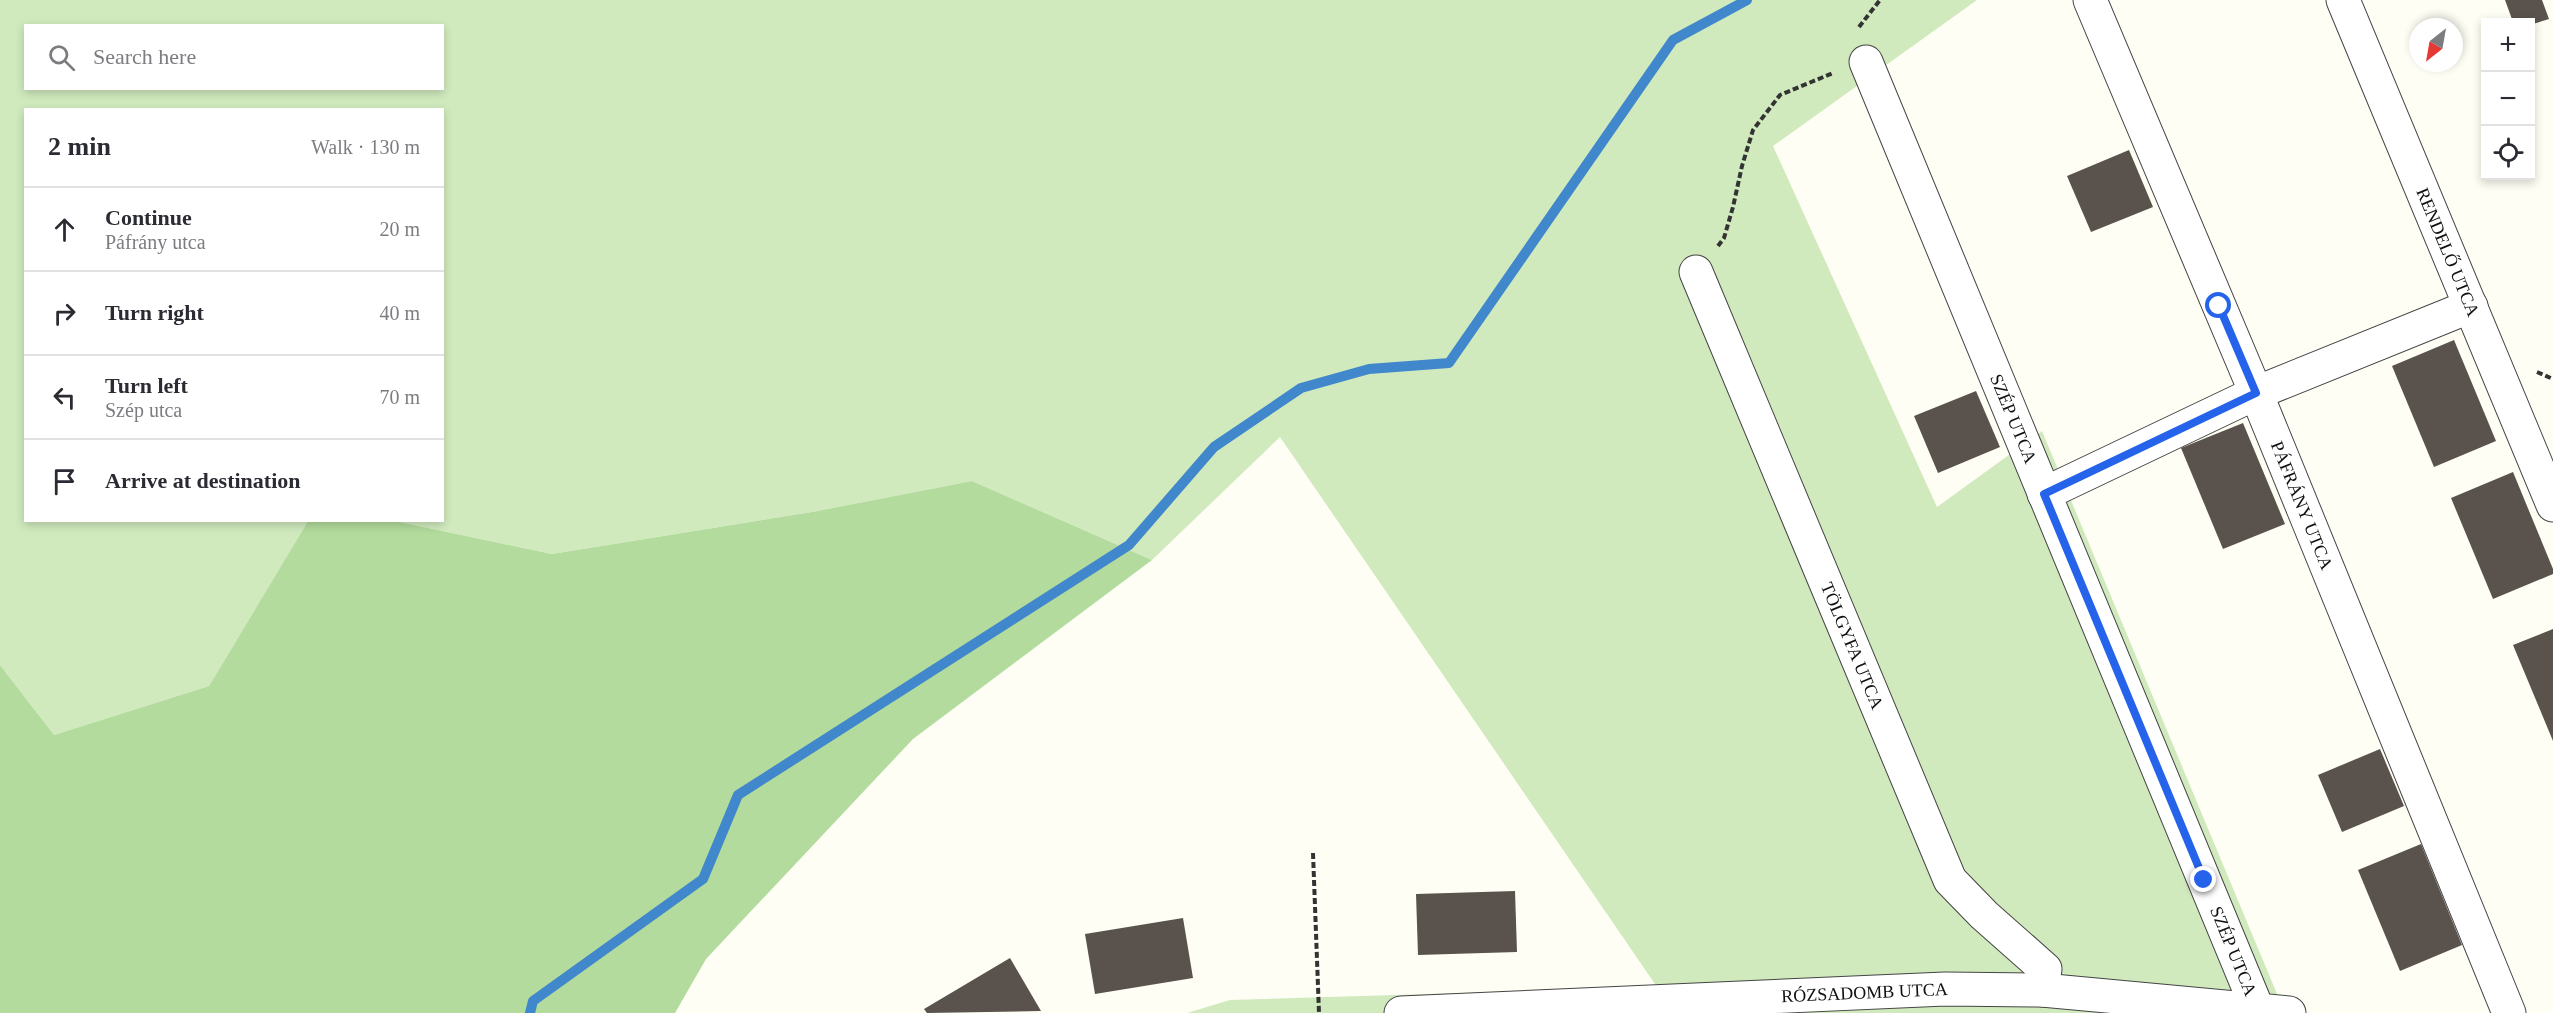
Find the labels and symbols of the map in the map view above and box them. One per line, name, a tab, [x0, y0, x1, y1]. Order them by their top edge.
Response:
north arrow	[2409, 18, 2463, 72]
street label: RENDELŐ UTCA	[2412, 185, 2483, 319]
route start	[2205, 292, 2231, 318]
street label: SZÉP UTCA	[1986, 371, 2041, 466]
street label: PÁFRÁNY UTCA	[2267, 438, 2337, 573]
street label: TÖLGYFA UTCA	[1817, 579, 1887, 712]
route end	[2190, 866, 2216, 892]
street label: SZÉP UTCA	[2206, 903, 2261, 999]
street label: RÓZSADOMB UTCA	[1781, 979, 1948, 1006]

